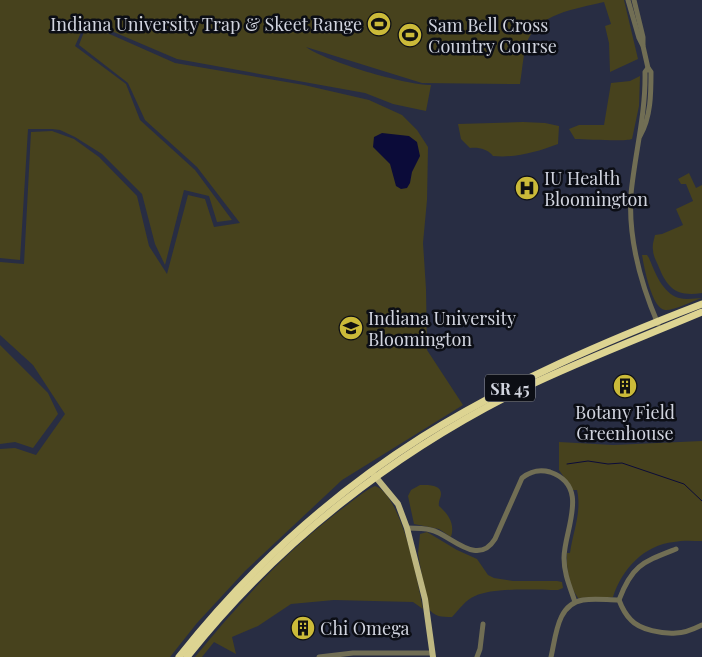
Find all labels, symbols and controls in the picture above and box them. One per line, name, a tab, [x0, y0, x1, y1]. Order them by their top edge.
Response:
sports icon: Indiana University Trap & Skeet Range	[366, 11, 392, 37]
place label: Indiana University Trap & Skeet Range	[50, 12, 362, 36]
place label: Sam Bell Cross Country Course	[428, 13, 557, 58]
sports icon: Sam Bell Cross Country Course	[397, 22, 423, 48]
place label: IU Health Bloomington	[544, 166, 648, 211]
hospital icon: IU Health Bloomington	[514, 175, 540, 201]
place label: Indiana University Bloomington	[368, 306, 516, 351]
school or university icon: Indiana University Bloomington	[338, 315, 364, 341]
building icon: Botany Field Greenhouse	[612, 373, 638, 399]
road number: SR 45	[485, 374, 535, 402]
place label: Botany Field Greenhouse	[575, 400, 676, 445]
building icon: Chi Omega	[290, 615, 316, 641]
place label: Chi Omega	[320, 616, 409, 640]

